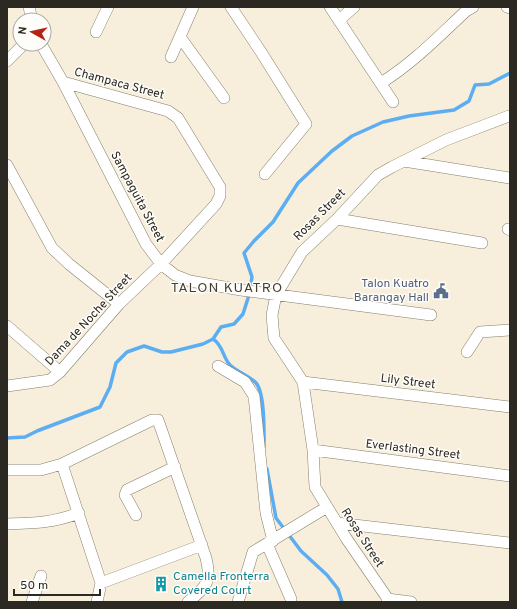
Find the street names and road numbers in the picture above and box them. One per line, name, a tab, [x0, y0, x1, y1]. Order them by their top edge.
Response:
street label: Champaca Street	[72, 64, 166, 104]
street label: Sampaguita Street	[106, 149, 168, 245]
street label: Rosas Street	[290, 185, 350, 245]
street label: Dama de Noche Street	[42, 270, 136, 370]
street label: Lily Street	[380, 371, 436, 393]
street label: Everlasting Street	[365, 436, 461, 464]
street label: Rosas Street	[337, 505, 387, 571]

